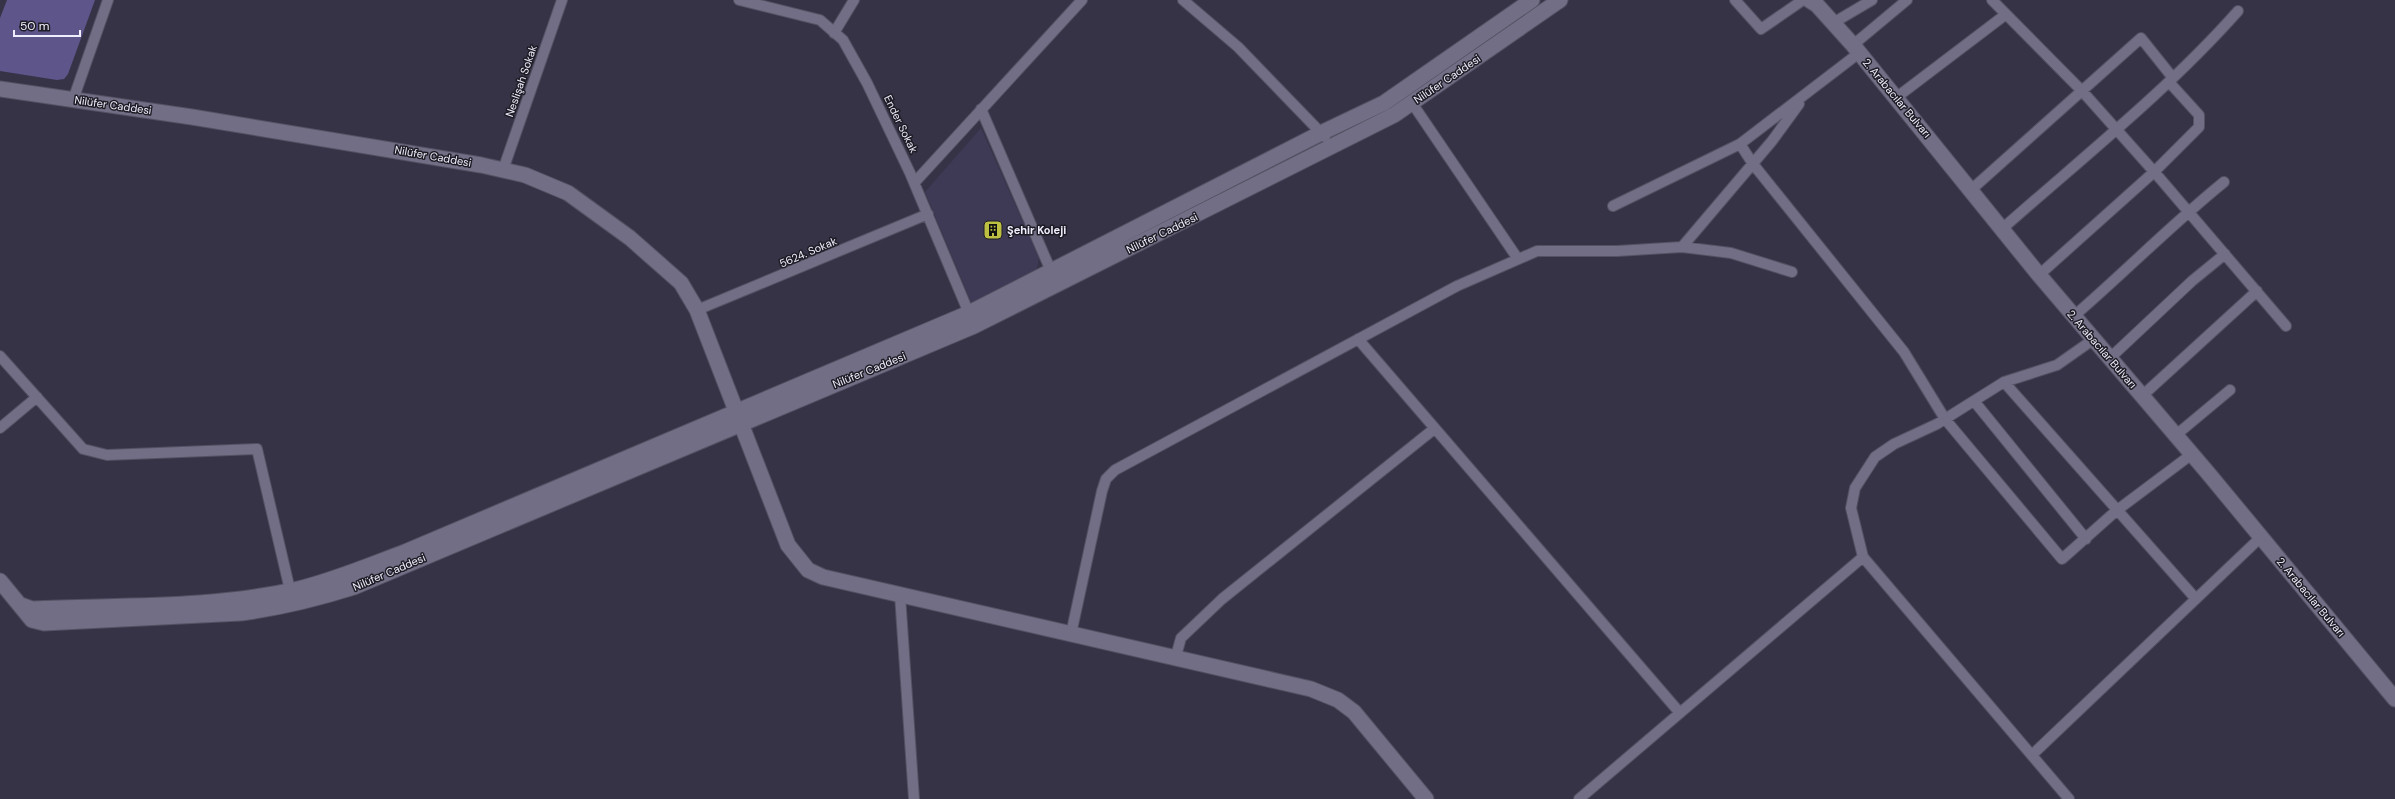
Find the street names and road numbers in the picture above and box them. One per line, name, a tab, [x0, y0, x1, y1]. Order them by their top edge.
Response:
street label: Neslişah Sokak	[502, 43, 540, 119]
street label: Nilüfer Caddesi	[1411, 51, 1483, 107]
street label: 2. Arabacılar Bulvarı	[1860, 55, 1934, 141]
street label: Nilüfer Caddesi	[73, 93, 153, 117]
street label: Ender Sokak	[881, 93, 921, 156]
street label: Nilüfer Caddesi	[393, 142, 473, 170]
street label: Nilüfer Caddesi	[1124, 210, 1200, 256]
street label: 5624. Sokak	[777, 233, 839, 270]
street label: 2. Arabacılar Bulvarı	[2064, 307, 2140, 391]
street label: Nilüfer Caddesi	[830, 349, 908, 391]
street label: Nilüfer Caddesi	[350, 550, 428, 594]
street label: 2. Arabacılar Bulvarı	[2274, 554, 2348, 640]

